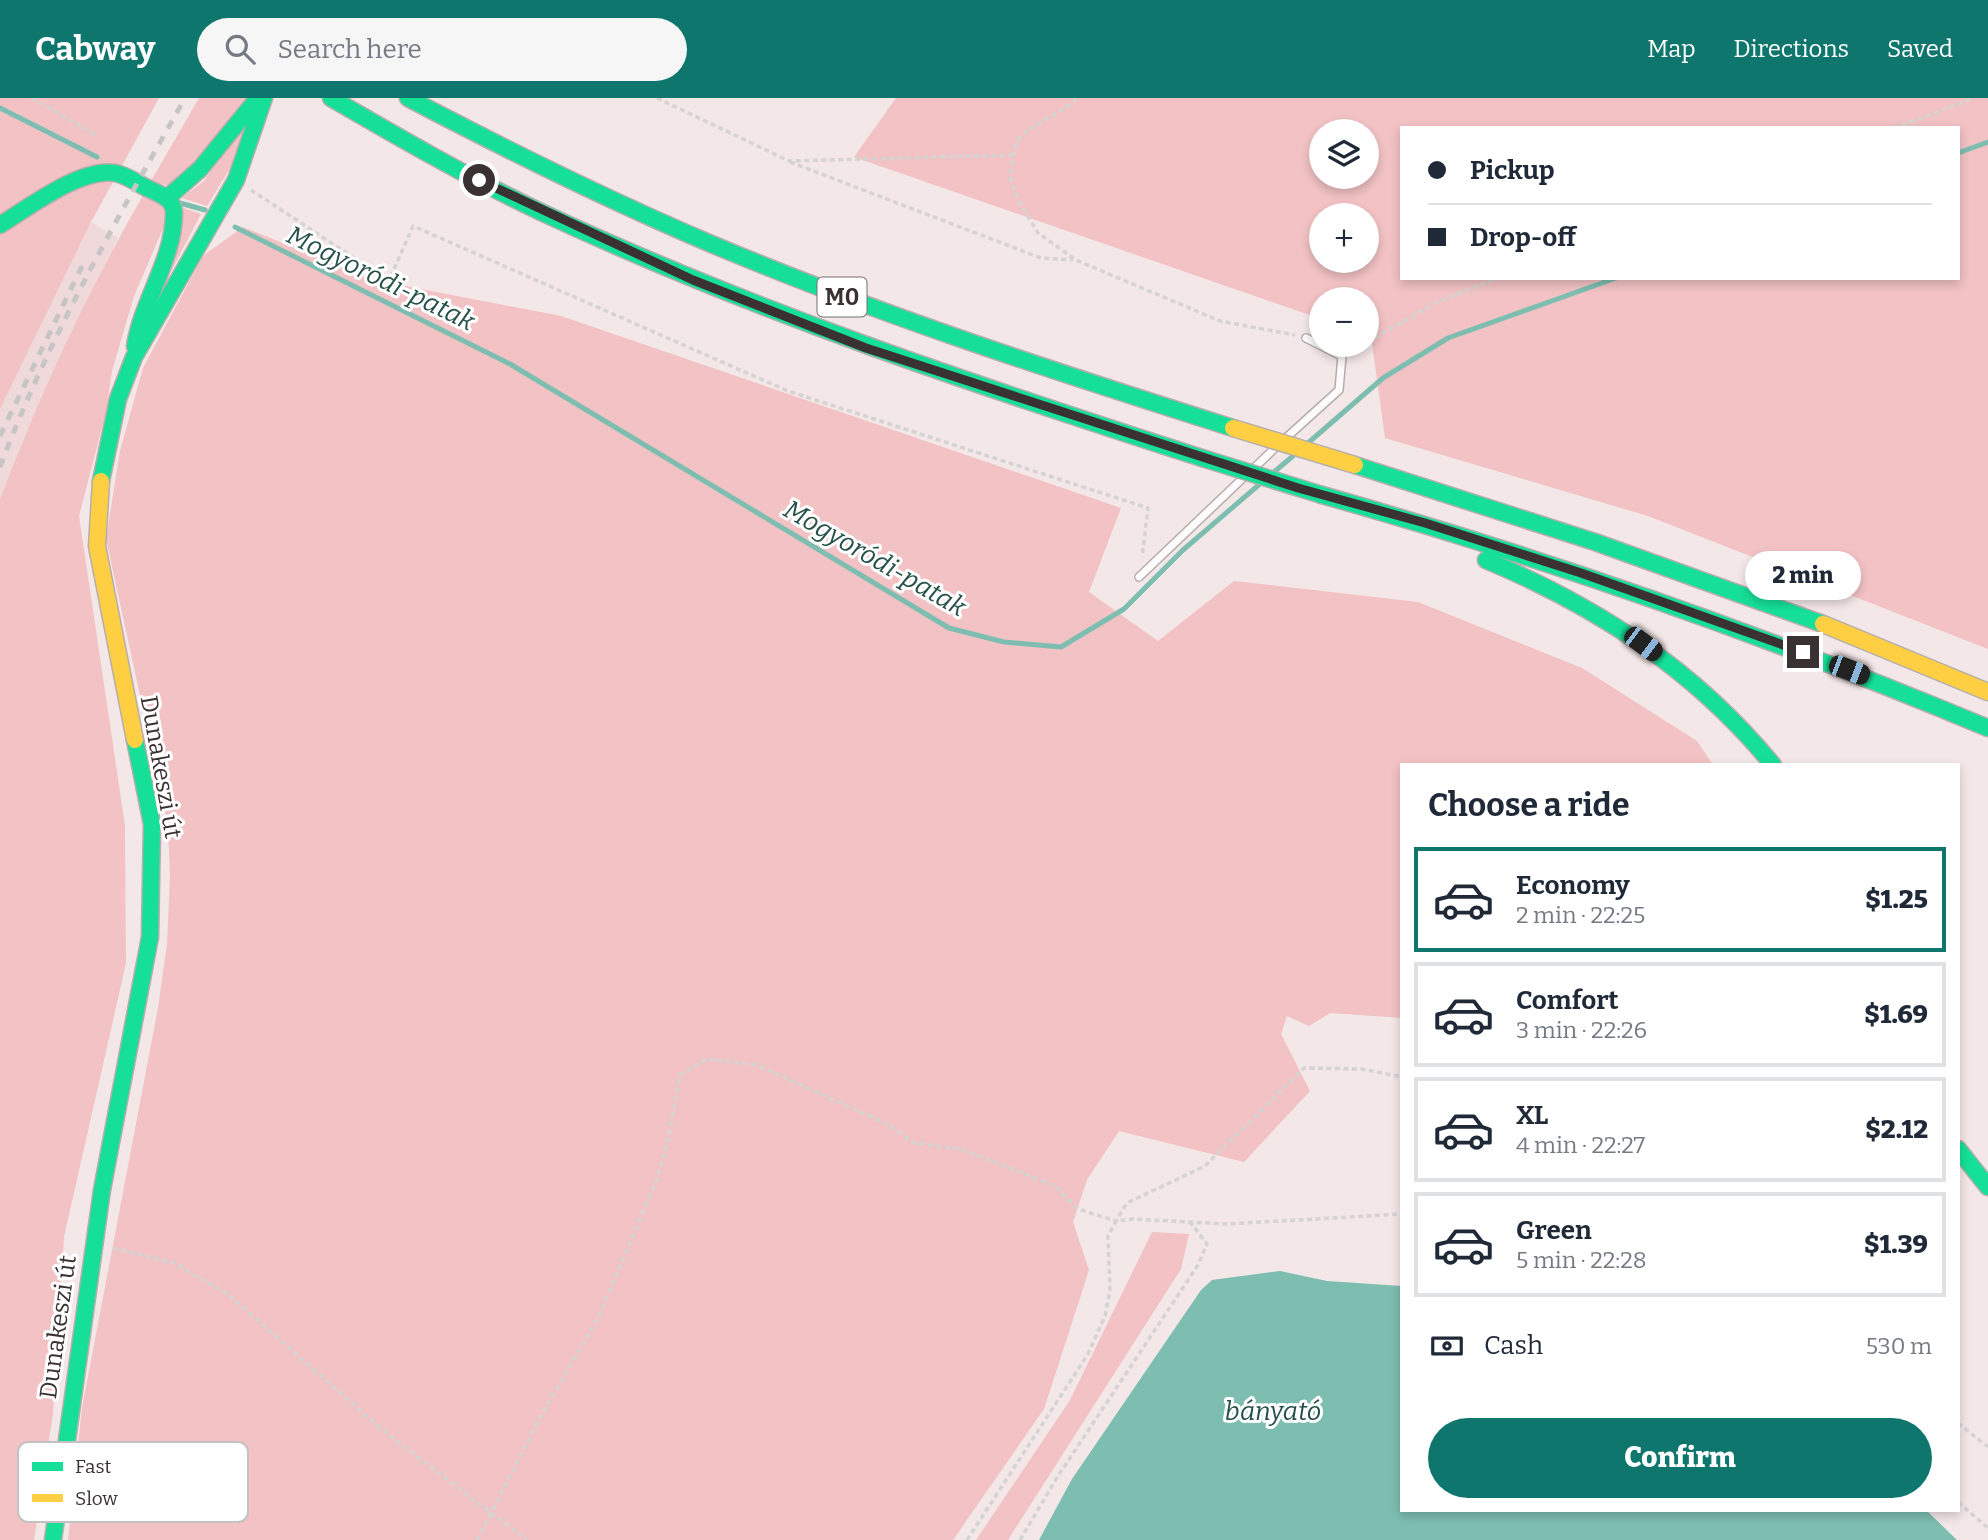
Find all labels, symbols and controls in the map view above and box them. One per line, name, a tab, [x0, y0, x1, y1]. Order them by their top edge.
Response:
search box	[197, 18, 687, 81]
text: Cabway	[35, 29, 155, 69]
icon: search	[221, 30, 259, 68]
text: Search here	[277, 34, 422, 65]
text: Map	[1647, 35, 1696, 63]
text: Directions	[1734, 35, 1849, 63]
text: Saved	[1887, 35, 1953, 63]
map controls	[1309, 119, 1379, 357]
button: layers	[1309, 119, 1379, 189]
text: Pickup	[1470, 155, 1555, 186]
route start	[463, 164, 495, 196]
button: +	[1309, 203, 1379, 273]
water label: Mogyoródi-patak	[282, 220, 481, 338]
text: Drop-off	[1470, 222, 1576, 253]
road number: M0	[818, 278, 866, 316]
button: −	[1309, 287, 1379, 357]
water label: Mogyoródi-patak	[778, 494, 972, 624]
callout: 2 min	[1745, 550, 1861, 600]
text: 2 min	[1772, 561, 1834, 589]
car	[1620, 623, 1667, 665]
route end	[1787, 636, 1819, 668]
car	[1826, 653, 1873, 687]
street label: Dunakeszi út	[135, 693, 187, 841]
text: Choose a ride	[1428, 786, 1629, 824]
icon: car	[1432, 868, 1495, 931]
text: Economy	[1516, 870, 1630, 901]
text: $1.25	[1865, 884, 1928, 915]
text: 2 min · 22:25	[1516, 901, 1645, 929]
icon: car	[1432, 983, 1495, 1046]
text: Comfort	[1516, 985, 1619, 1016]
text: $1.69	[1864, 999, 1928, 1030]
text: 3 min · 22:26	[1516, 1016, 1647, 1044]
icon: car	[1432, 1098, 1495, 1161]
text: XL	[1516, 1100, 1548, 1131]
text: $2.12	[1865, 1114, 1928, 1145]
text: 4 min · 22:27	[1516, 1131, 1645, 1159]
icon: car	[1432, 1213, 1495, 1276]
text: Green	[1516, 1215, 1592, 1246]
text: $1.39	[1864, 1229, 1928, 1260]
text: 5 min · 22:28	[1516, 1246, 1647, 1274]
street label: Dunakeszi út	[34, 1253, 82, 1401]
icon: cash	[1428, 1327, 1466, 1365]
text: Cash	[1484, 1330, 1543, 1361]
text: 530 m	[1866, 1332, 1932, 1360]
water label: bányató	[1225, 1396, 1321, 1427]
button: Confirm	[1428, 1418, 1932, 1498]
legend	[18, 1442, 248, 1522]
text: Fast	[75, 1455, 112, 1478]
text: Slow	[75, 1487, 118, 1510]

